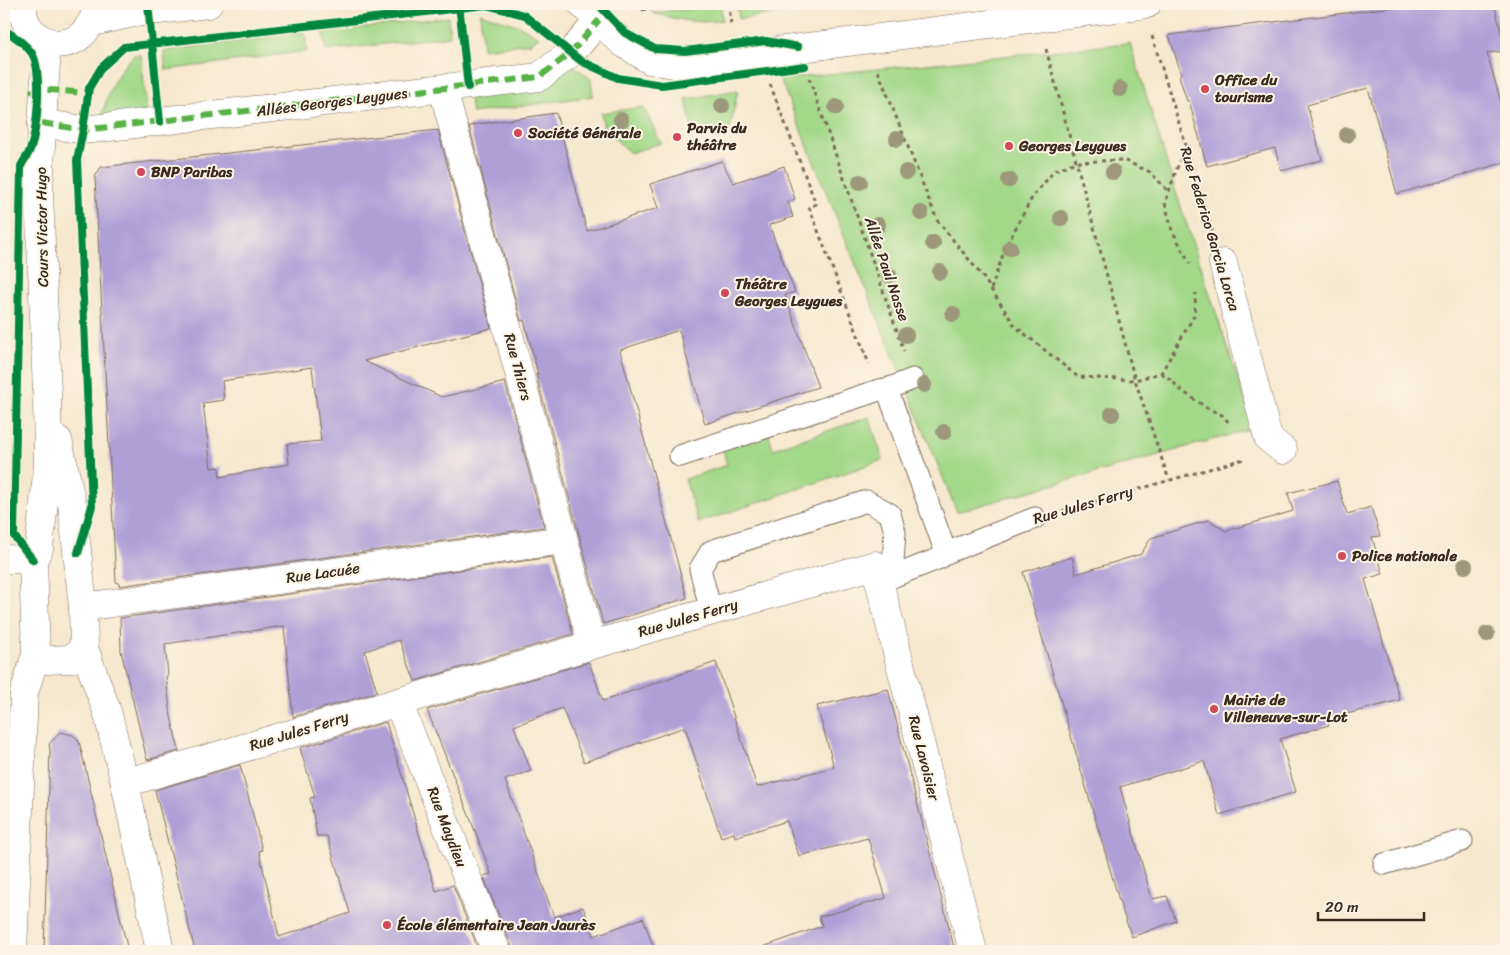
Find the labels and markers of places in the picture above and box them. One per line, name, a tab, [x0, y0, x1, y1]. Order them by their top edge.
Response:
place label: Office du tourisme	[1214, 67, 1278, 110]
marker: Office du tourisme	[1199, 83, 1211, 95]
place label: Parvis du théâtre	[687, 115, 748, 158]
place label: Société Générale	[527, 120, 641, 146]
marker: Société Générale	[512, 127, 524, 139]
marker: Parvis du théâtre	[671, 131, 683, 143]
place label: Georges Leygues	[1018, 133, 1127, 159]
marker: Georges Leygues	[1003, 140, 1015, 152]
place label: BNP Paribas	[151, 159, 233, 185]
marker: BNP Paribas	[135, 166, 147, 178]
place label: Théâtre Georges Leygues	[734, 271, 843, 314]
marker: Théâtre Georges Leygues	[719, 287, 731, 299]
place label: Police nationale	[1352, 543, 1457, 569]
marker: Police nationale	[1336, 550, 1348, 562]
place label: Mairie de Villeneuve-sur-Lot	[1223, 687, 1348, 730]
marker: Mairie de Villeneuve-sur-Lot	[1208, 703, 1220, 715]
place label: École élémentaire Jean Jaurès	[397, 912, 597, 938]
marker: École élémentaire Jean Jaurès	[381, 919, 393, 931]

